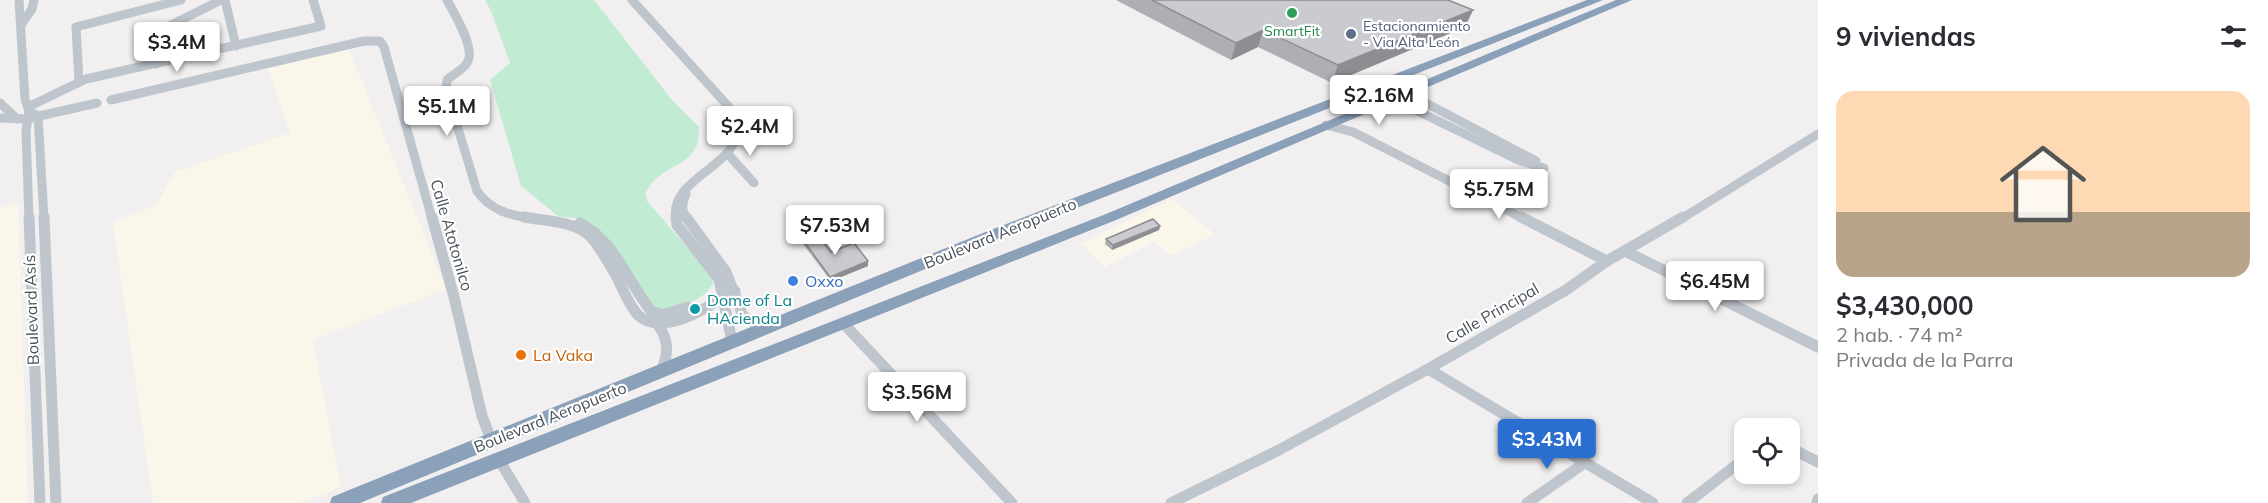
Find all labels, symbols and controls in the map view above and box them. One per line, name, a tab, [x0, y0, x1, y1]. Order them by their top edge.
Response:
marker: SmartFit	[1285, 6, 1299, 20]
place label: Estacionamiento - Via Alta León	[1363, 17, 1470, 51]
text: 9 viviendas	[1836, 20, 1976, 53]
icon: filters	[2217, 20, 2250, 53]
pin: $3.4M	[135, 22, 219, 73]
place label: SmartFit	[1264, 22, 1320, 40]
marker: Estacionamiento - Via Alta León	[1344, 27, 1358, 41]
text: $3.4M	[148, 29, 206, 54]
pin: $2.16M	[1330, 75, 1428, 126]
text: $2.16M	[1344, 82, 1414, 107]
pin: $5.1M	[405, 86, 489, 137]
text: $5.1M	[418, 93, 476, 118]
pin: $2.4M	[708, 106, 792, 157]
text: $2.4M	[721, 113, 779, 138]
icon: home	[1989, 130, 2097, 238]
pin: $5.75M	[1450, 169, 1548, 220]
text: $5.75M	[1464, 176, 1534, 201]
street label: Calle Atotonilco	[426, 177, 478, 293]
street label: Boulevard Aeropuerto	[921, 193, 1079, 273]
pin: $7.53M	[786, 205, 884, 256]
text: $7.53M	[800, 212, 870, 237]
street label: Boulevard Asís	[19, 254, 43, 366]
pin: $6.45M	[1666, 261, 1764, 312]
text: $6.45M	[1680, 268, 1750, 293]
place label: Oxxo	[805, 271, 843, 291]
marker: Oxxo	[786, 274, 800, 288]
street label: Calle Principal	[1442, 278, 1542, 348]
text: $3,430,000	[1836, 289, 1974, 322]
place label: Dome of La HAcienda	[707, 290, 792, 328]
marker: Dome of La HAcienda	[688, 302, 702, 316]
text: 2 hab. · 74 m²	[1836, 322, 1963, 347]
place label: La Vaka	[533, 345, 593, 365]
text: Privada de la Parra	[1836, 347, 2014, 372]
marker: La Vaka	[514, 348, 528, 362]
pin: $3.56M	[868, 372, 966, 423]
street label: Boulevard Aeropuerto	[471, 377, 629, 457]
text: $3.56M	[882, 379, 952, 404]
map controls	[1734, 418, 1800, 484]
button: locate	[1734, 418, 1800, 484]
pin: $3.43M	[1498, 419, 1596, 470]
text: $3.43M	[1512, 426, 1582, 451]

